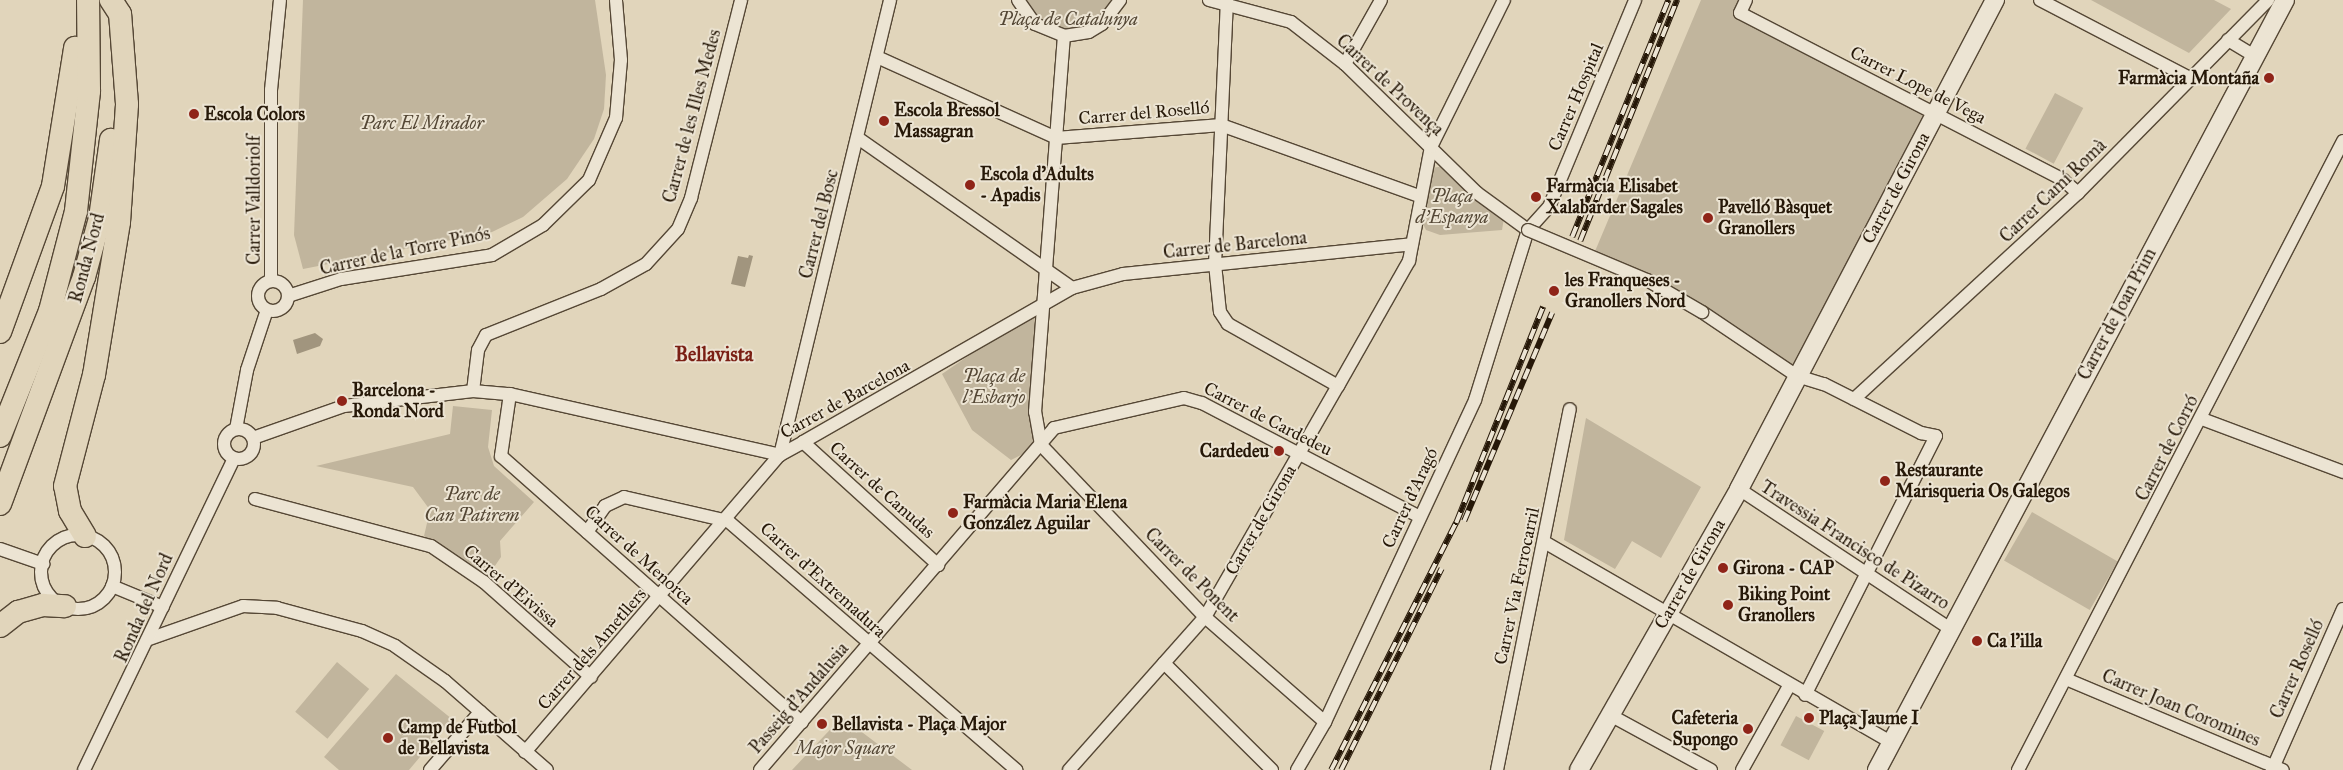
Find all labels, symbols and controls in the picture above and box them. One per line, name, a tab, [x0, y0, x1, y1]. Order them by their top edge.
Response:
park label: Plaça de Catalunya	[998, 8, 1138, 30]
street label: Carrer de les Illes Medes	[658, 27, 726, 205]
street label: Carrer de Provença	[1332, 30, 1448, 140]
street label: Carrer Hospital	[1544, 40, 1608, 154]
street label: Carrer Lope de Vega	[1847, 41, 1989, 129]
place label: Farmàcia Montaña	[2118, 67, 2259, 89]
marker: Farmàcia Montaña	[2263, 72, 2275, 84]
street label: Carrer del Roselló	[1078, 97, 1210, 129]
place label: Escola Bressol Massagran	[894, 100, 1000, 142]
place label: Escola Colors	[204, 103, 305, 125]
marker: Escola Colors	[188, 108, 200, 120]
park label: Parc El Mirador	[360, 112, 484, 134]
marker: Escola Bressol Massagran	[878, 115, 890, 127]
street label: Carrer de Girona	[1858, 129, 1934, 247]
street label: Carrer Valldoriolf	[243, 135, 265, 265]
street label: Carrer Camí Romà	[1995, 135, 2111, 247]
place label: Escola d'Adults - Apadis	[980, 164, 1094, 206]
street label: Carrer del Bosc	[795, 167, 843, 281]
place label: Farmàcia Elisabet Xalabarder Sagales	[1546, 176, 1683, 218]
marker: Escola d'Adults - Apadis	[964, 179, 976, 191]
park label: Plaça d'Espanya	[1416, 186, 1488, 228]
marker: Farmàcia Elisabet Xalabarder Sagales	[1530, 191, 1542, 203]
place label: Pavelló Bàsquet Granollers	[1718, 197, 1832, 240]
street label: Ronda Nord	[65, 211, 109, 305]
marker: Pavelló Bàsquet Granollers	[1702, 212, 1714, 224]
street label: Carrer de la Torre Pinós	[318, 222, 492, 280]
street label: Carrer de Barcelona	[1162, 227, 1308, 263]
street label: Carrer de Joan Prim	[2073, 244, 2161, 384]
place label: les Franqueses - Granollers Nord	[1565, 270, 1686, 312]
marker: les Franqueses - Granollers Nord	[1547, 284, 1561, 298]
district label: Bellavista	[675, 342, 753, 366]
street label: Carrer de Barcelona	[777, 355, 913, 443]
park label: Plaça de l'Esbarjo	[963, 366, 1025, 408]
street label: Carrer de Cardedeu	[1200, 377, 1336, 461]
place label: Barcelona - Ronda Nord	[352, 380, 444, 422]
street label: Carrer de Corró	[2131, 392, 2203, 504]
marker: Barcelona - Ronda Nord	[336, 395, 348, 407]
street label: Carrer de Canudas	[825, 437, 939, 543]
place label: Cardedeu	[1200, 440, 1269, 462]
street label: Carrer d'Aragó	[1377, 444, 1443, 552]
marker: Cardedeu	[1273, 445, 1285, 457]
place label: Restaurante Marisqueria Os Galegos	[1895, 460, 2070, 502]
street label: Carrer de Girona	[1221, 461, 1301, 579]
marker: Restaurante Marisqueria Os Galegos	[1879, 475, 1891, 487]
street label: Travessia Francisco de Pizarro	[1756, 476, 1954, 614]
park label: Parc de Can Patirem	[424, 484, 520, 526]
place label: Farmàcia Maria Elena González Aguilar	[963, 492, 1127, 534]
street label: Carrer de Menorca	[580, 501, 698, 609]
street label: Carrer Via Ferrocarril	[1490, 505, 1544, 667]
marker: Farmàcia Maria Elena González Aguilar	[947, 507, 959, 519]
street label: Carrer de Girona	[1650, 515, 1730, 633]
street label: Carrer d'Extremadura	[756, 518, 890, 642]
street label: Carrer de Ponent	[1140, 523, 1244, 627]
street label: Carrer d'Eivissa	[459, 540, 563, 632]
street label: Ronda del Nord	[110, 550, 178, 666]
place label: Girona - CAP	[1733, 557, 1834, 579]
marker: Girona - CAP	[1717, 562, 1729, 574]
street label: Carrer dels Ametllers	[533, 584, 651, 714]
place label: Biking Point Granollers	[1738, 584, 1830, 626]
marker: Biking Point Granollers	[1722, 599, 1734, 611]
street label: Carrer Roselló	[2266, 616, 2328, 722]
place label: Ca l'illa	[1987, 630, 2042, 652]
marker: Ca l'illa	[1971, 635, 1983, 647]
street label: Passeig d'Andalusia	[745, 638, 853, 758]
street label: Carrer Joan Coromines	[2099, 665, 2263, 751]
place label: Plaça Jaume I	[1819, 707, 1919, 729]
place label: Cafeteria Supongo	[1672, 708, 1738, 751]
marker: Plaça Jaume I	[1803, 712, 1815, 724]
place label: Bellavista - Plaça Major	[832, 713, 1006, 735]
place label: Camp de Futbol de Bellavista	[398, 717, 517, 760]
marker: Bellavista - Plaça Major	[816, 718, 828, 730]
marker: Cafeteria Supongo	[1742, 723, 1754, 735]
marker: Camp de Futbol de Bellavista	[382, 732, 394, 744]
park label: Major Square	[795, 737, 895, 759]

